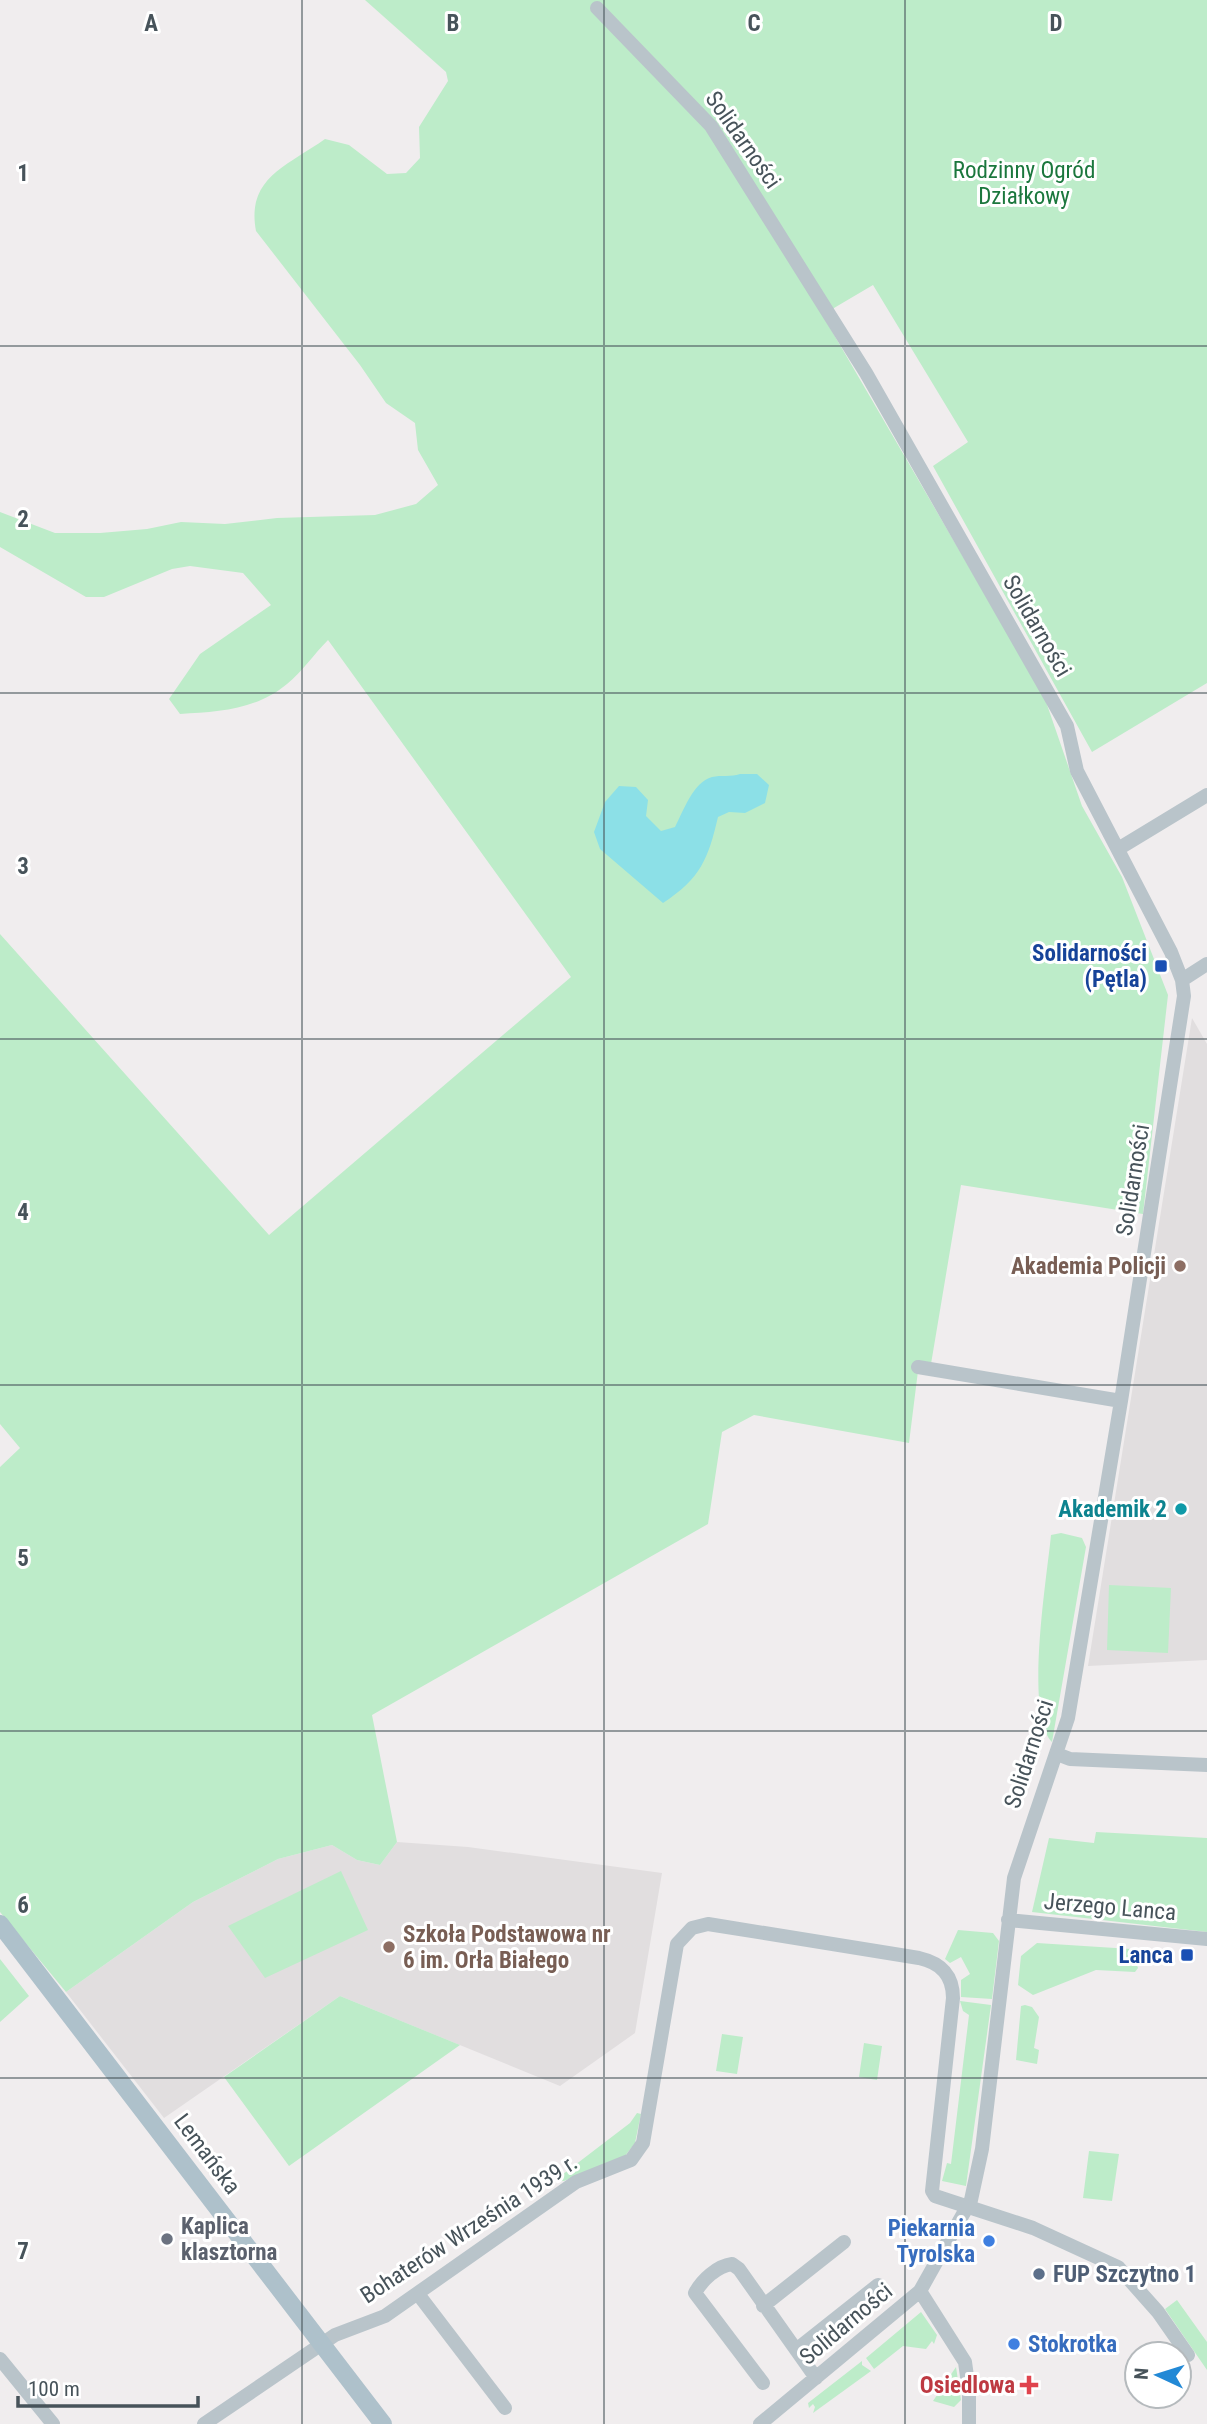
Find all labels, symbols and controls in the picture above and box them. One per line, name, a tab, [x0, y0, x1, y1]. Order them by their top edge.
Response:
text: A	[144, 10, 158, 37]
text: B	[447, 10, 459, 37]
text: C	[747, 10, 761, 37]
text: D	[1050, 10, 1063, 37]
street label: Solidarności	[700, 86, 786, 194]
park label: Rodzinny Ogród Działkowy	[953, 157, 1095, 210]
text: 1	[17, 160, 29, 187]
text: 2	[17, 506, 29, 533]
street label: Solidarności	[997, 571, 1077, 681]
text: 3	[17, 853, 29, 880]
place label: Solidarności (Pętla)	[1032, 940, 1147, 993]
marker: Solidarności (Pętla)	[1153, 958, 1169, 974]
street label: Solidarności	[1111, 1122, 1155, 1238]
text: 4	[17, 1199, 29, 1226]
place label: Akademia Policji	[1011, 1253, 1166, 1280]
marker: Akademia Policji	[1172, 1258, 1188, 1274]
place label: Akademik 2	[1058, 1496, 1167, 1523]
marker: Akademik 2	[1173, 1501, 1189, 1517]
text: 5	[17, 1545, 29, 1572]
street label: Solidarności	[999, 1696, 1059, 1812]
street label: Jerzego Lanca	[1043, 1888, 1177, 1926]
text: 6	[17, 1892, 29, 1919]
place label: Szkoła Podstawowa nr 6 im. Orła Białego	[403, 1921, 611, 1974]
marker: Szkoła Podstawowa nr 6 im. Orła Białego	[381, 1939, 397, 1955]
place label: Lanca	[1118, 1942, 1173, 1969]
marker: Lanca	[1179, 1947, 1195, 1963]
street label: Lemańska	[168, 2109, 246, 2199]
street label: Bohaterów Września 1939 r.	[356, 2149, 582, 2309]
place label: Kaplica klasztorna	[181, 2213, 278, 2266]
place label: Piekarnia Tyrolska	[888, 2215, 975, 2268]
marker: Kaplica klasztorna	[159, 2231, 175, 2247]
marker: Piekarnia Tyrolska	[981, 2233, 997, 2249]
text: 7	[17, 2238, 29, 2265]
place label: FUP Szczytno 1	[1053, 2261, 1196, 2288]
marker: FUP Szczytno 1	[1031, 2266, 1047, 2282]
street label: Solidarności	[794, 2277, 898, 2371]
place label: Stokrotka	[1028, 2331, 1117, 2358]
marker: Stokrotka	[1006, 2336, 1022, 2352]
north arrow	[1123, 2340, 1193, 2410]
scale bar	[18, 2364, 198, 2408]
text: N	[1130, 2367, 1153, 2380]
place label: Osiedlowa	[920, 2372, 1015, 2399]
text: 100 m	[28, 2377, 80, 2401]
marker: Osiedlowa	[1021, 2377, 1037, 2393]

